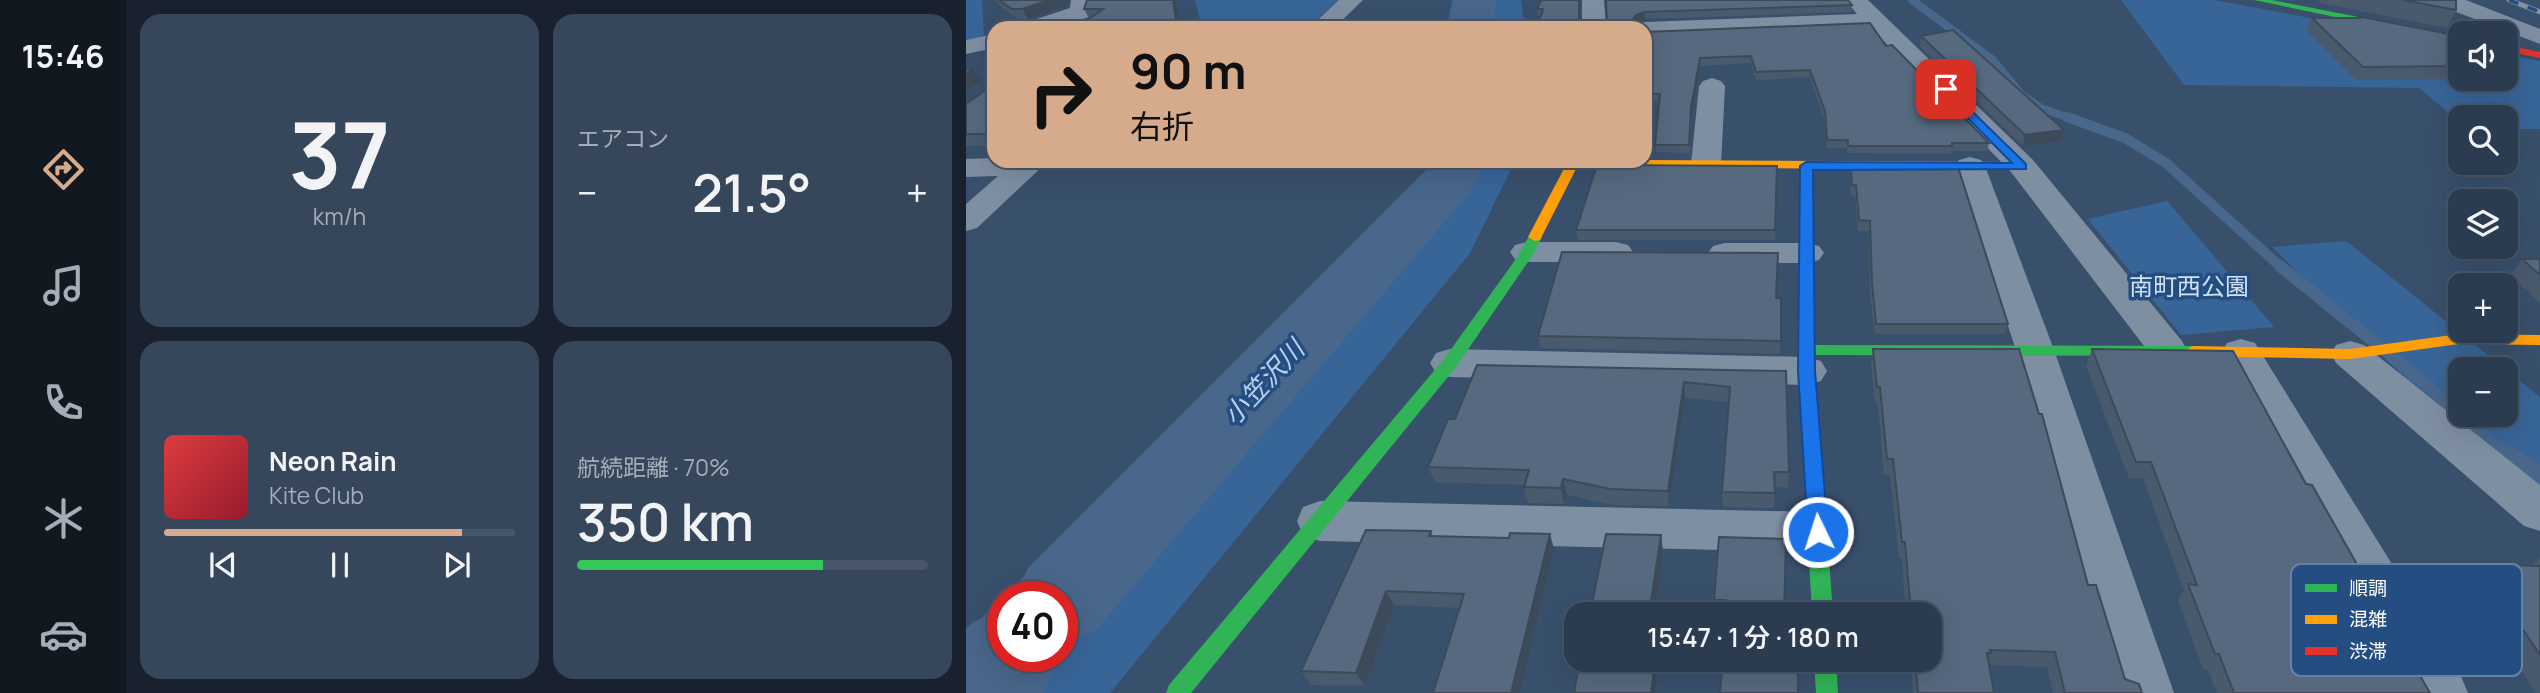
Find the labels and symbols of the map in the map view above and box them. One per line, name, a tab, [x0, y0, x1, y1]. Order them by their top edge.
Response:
pin	[1916, 59, 1976, 119]
park label: 南町西公園	[2129, 269, 2249, 302]
water label: 小笠沢川	[1214, 330, 1314, 432]
position arrow	[1781, 495, 1855, 569]
legend	[2291, 564, 2522, 676]
text: 順調	[2349, 575, 2387, 601]
speed limit sign: 40	[987, 581, 1078, 672]
text: 混雑	[2349, 606, 2387, 632]
text: 渋滞	[2349, 638, 2387, 664]

